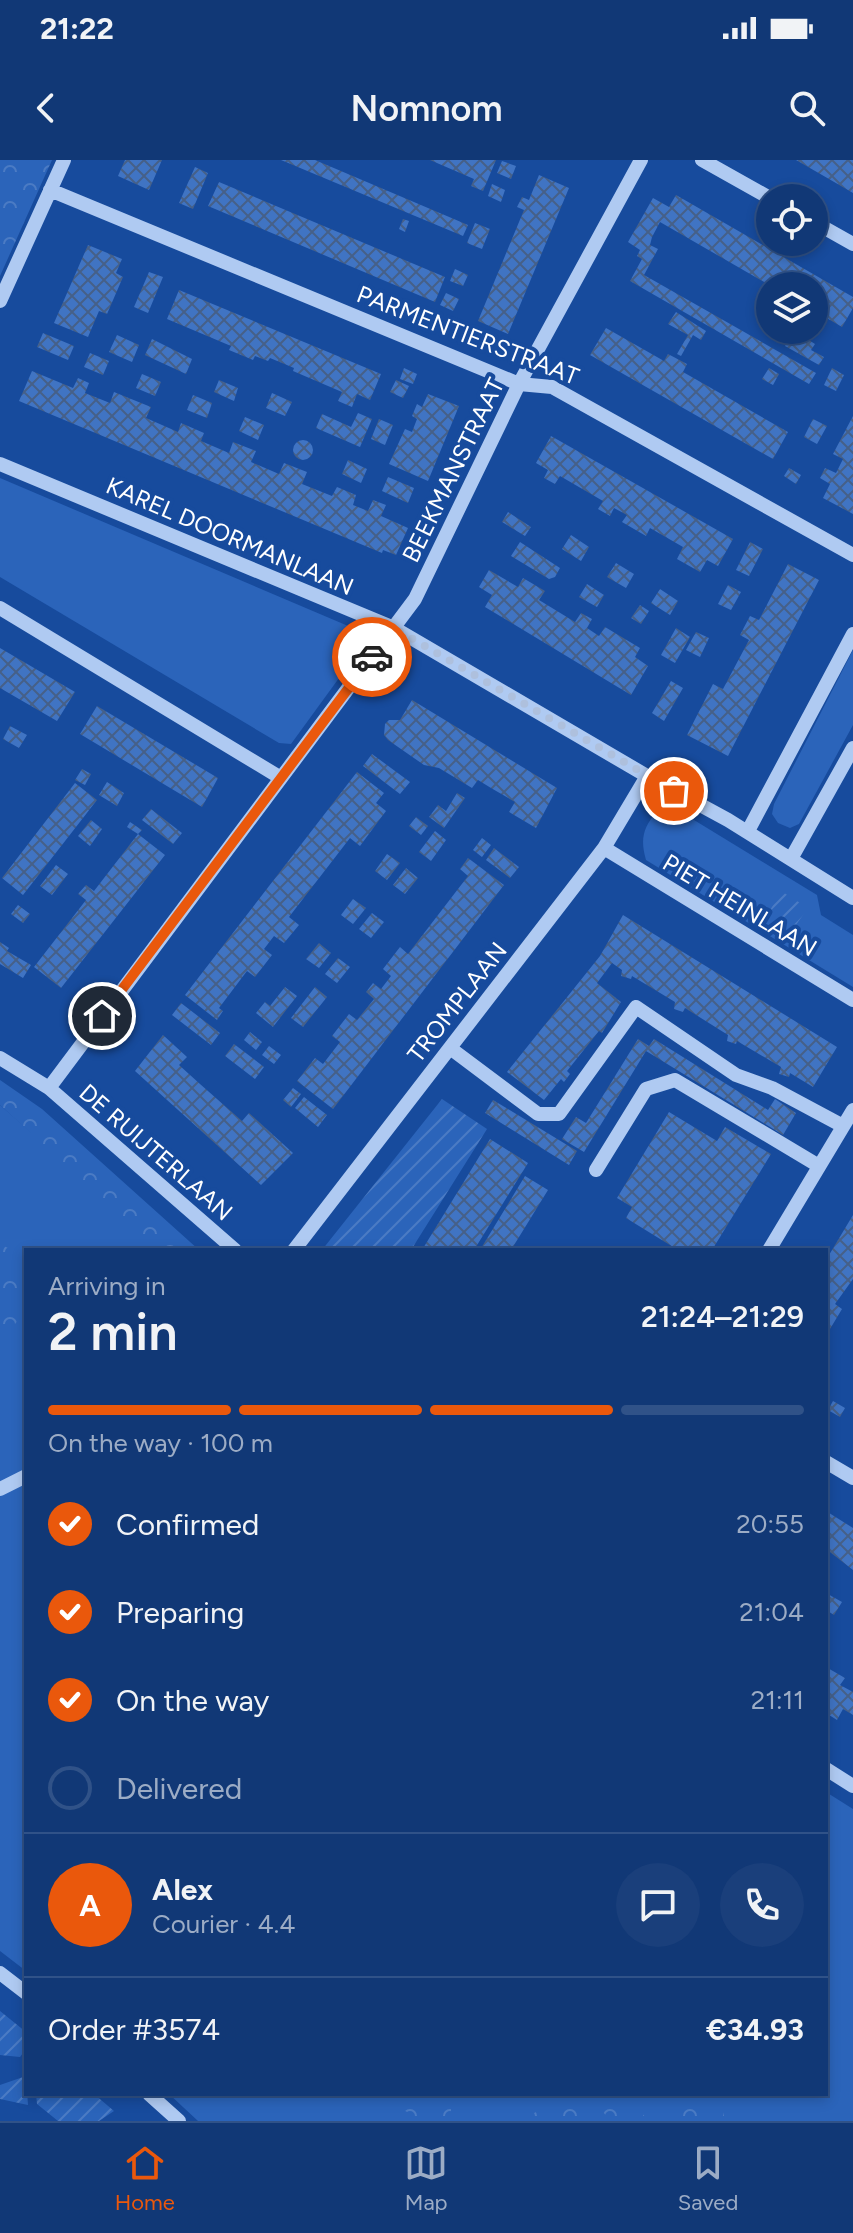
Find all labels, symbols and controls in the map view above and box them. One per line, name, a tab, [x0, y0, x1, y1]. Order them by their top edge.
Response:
text: 21:22	[40, 10, 114, 47]
icon: back	[24, 86, 68, 130]
icon: search	[785, 86, 829, 130]
text: Nomnom	[350, 87, 503, 130]
map controls	[756, 184, 828, 344]
button: locate	[756, 184, 828, 256]
button: layers	[756, 272, 828, 344]
street label: PARMENTIERSTRAAT	[353, 279, 583, 391]
street label: BEEKMANSTRAAT	[396, 373, 510, 567]
street label: KAREL DOORMANLAAN	[102, 471, 358, 601]
courier	[332, 617, 412, 697]
icon: car	[350, 635, 394, 679]
pin	[640, 757, 708, 825]
icon: bag	[652, 769, 696, 813]
street label: PIET HEINLAAN	[658, 848, 822, 962]
street label: TROMPLAAN	[401, 936, 513, 1068]
pin	[68, 982, 136, 1050]
icon: home	[80, 994, 124, 1038]
street label: DE RUIJTERLAAN	[73, 1078, 239, 1226]
text: Arriving in	[48, 1270, 166, 1302]
text: 21:24–21:29	[641, 1298, 804, 1335]
text: 2 min	[48, 1301, 177, 1363]
text: On the way · 100 m	[48, 1427, 273, 1459]
icon: check	[48, 1502, 92, 1546]
text: Confirmed	[116, 1506, 259, 1543]
text: 20:55	[736, 1508, 804, 1540]
icon: check	[48, 1590, 92, 1634]
text: Preparing	[116, 1594, 244, 1631]
text: 21:04	[739, 1596, 804, 1628]
icon: check	[48, 1678, 92, 1722]
text: On the way	[116, 1682, 269, 1719]
text: 21:11	[751, 1684, 804, 1716]
text: Delivered	[116, 1770, 242, 1807]
button: chat	[616, 1863, 700, 1947]
button: phone	[720, 1863, 804, 1947]
text: Alex	[152, 1871, 213, 1908]
text: A	[79, 1887, 101, 1924]
text: Courier · 4.4	[152, 1908, 295, 1940]
text: Order #3574	[48, 2011, 220, 2048]
text: €34.93	[706, 2011, 804, 2048]
tab: Home	[115, 2141, 175, 2216]
tab: Map	[404, 2141, 448, 2216]
tab: Saved	[678, 2141, 738, 2216]

